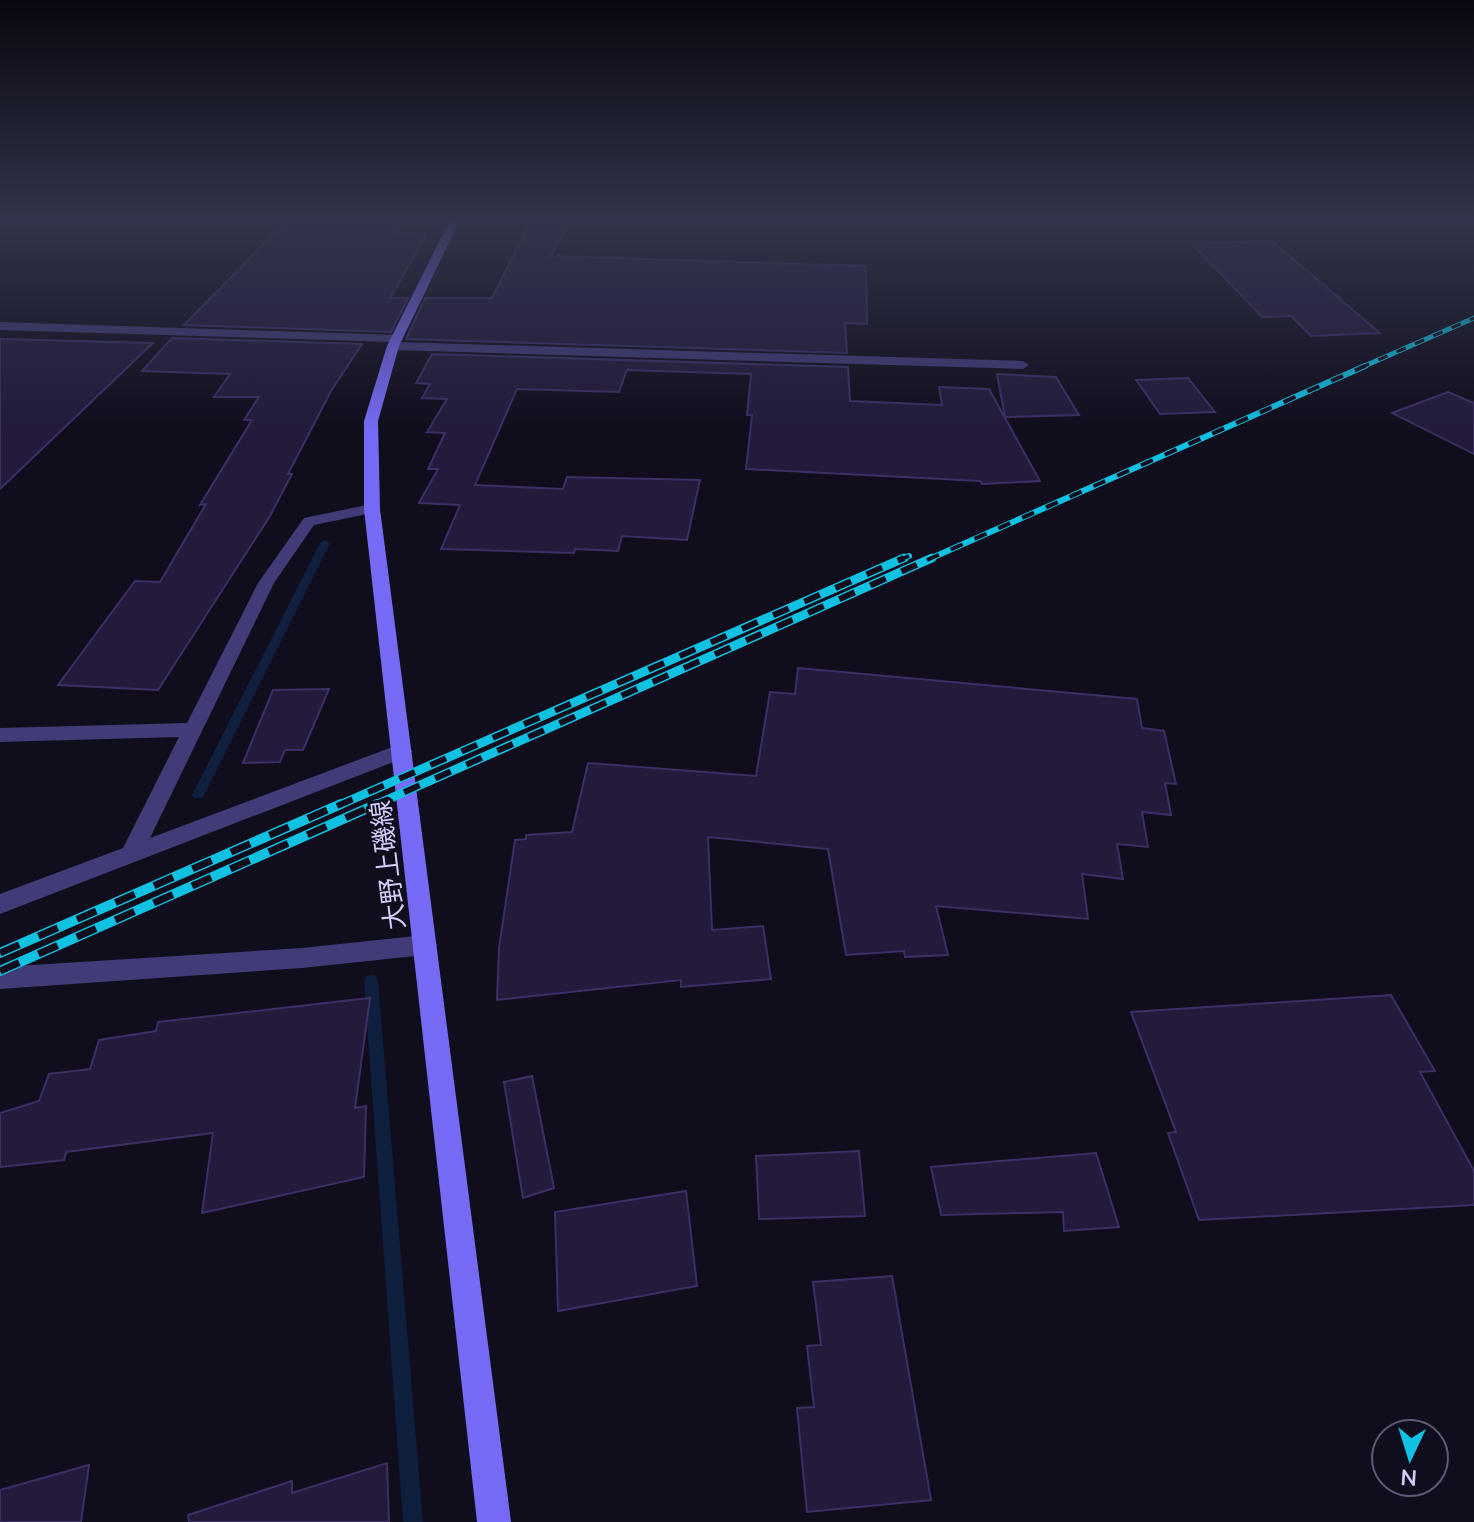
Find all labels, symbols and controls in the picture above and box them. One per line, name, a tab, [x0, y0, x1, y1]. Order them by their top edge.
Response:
street label: 大野上磯線	[363, 798, 414, 932]
north arrow	[1370, 1418, 1450, 1498]
text: N	[1399, 1461, 1418, 1492]

